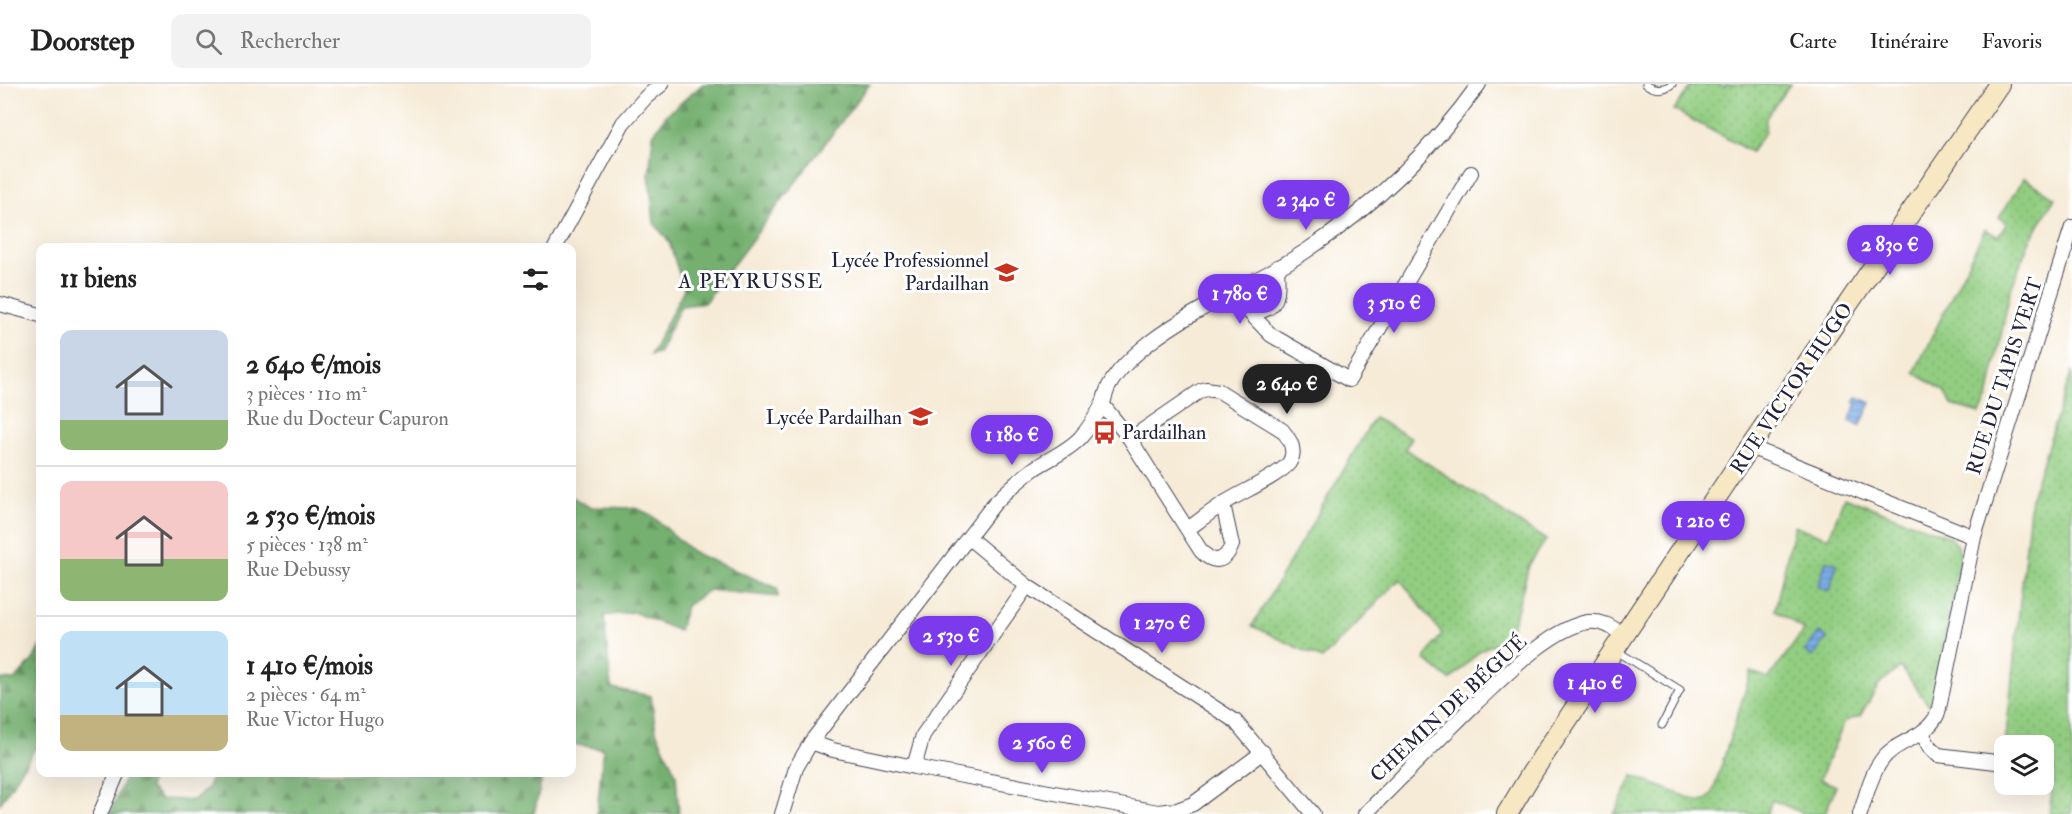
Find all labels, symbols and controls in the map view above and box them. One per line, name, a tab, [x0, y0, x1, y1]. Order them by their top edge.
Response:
search box	[171, 14, 591, 68]
text: Doorstep	[30, 24, 135, 59]
icon: search	[192, 25, 225, 58]
text: Rechercher	[240, 27, 340, 55]
text: Carte	[1789, 28, 1837, 55]
text: Itinéraire	[1870, 28, 1948, 55]
text: Favoris	[1981, 28, 2042, 55]
pin: 2 340 €	[1251, 180, 1361, 231]
text: 2 340 €	[1277, 187, 1335, 212]
pin: 2 830 €	[1835, 225, 1945, 276]
text: 2 830 €	[1861, 232, 1919, 257]
place label: Lycée Professionnel Pardailhan	[831, 248, 989, 296]
school or university icon: Lycée Professionnel Pardailhan	[994, 259, 1020, 285]
text: 11 biens	[60, 263, 137, 295]
icon: filters	[519, 263, 552, 296]
district label: A PEYRUSSE	[677, 268, 824, 295]
pin: 1 780 €	[1185, 274, 1295, 325]
street label: RUE DU TAPIS VERT	[1961, 274, 2048, 478]
text: 1 780 €	[1212, 281, 1268, 306]
pin: 3 510 €	[1339, 283, 1449, 334]
text: 3 510 €	[1367, 290, 1421, 315]
street label: RUE VICTOR HUGO	[1725, 298, 1858, 479]
text: 2 640 €/mois	[246, 349, 381, 381]
icon: home	[108, 354, 180, 426]
pin: 2 640 €	[1232, 364, 1342, 415]
text: 2 640 €	[1256, 371, 1318, 396]
text: 3 pièces · 110 m²	[246, 381, 367, 406]
school or university icon: Lycée Pardailhan	[907, 404, 933, 430]
place label: Lycée Pardailhan	[766, 405, 902, 430]
text: Rue du Docteur Capuron	[246, 406, 449, 431]
pin: 1 180 €	[957, 415, 1067, 466]
bus stop icon: Pardailhan	[1091, 419, 1117, 445]
place label: Pardailhan	[1122, 420, 1206, 445]
text: 1 180 €	[985, 422, 1039, 447]
text: 2 530 €/mois	[246, 500, 375, 532]
pin: 1 210 €	[1648, 501, 1758, 552]
icon: home	[108, 505, 180, 577]
text: 1 210 €	[1676, 508, 1730, 533]
text: 5 pièces · 138 m²	[246, 532, 368, 557]
text: Rue Debussy	[246, 557, 350, 582]
pin: 1 270 €	[1107, 603, 1217, 654]
text: 1 270 €	[1134, 610, 1190, 635]
pin: 2 530 €	[896, 616, 1006, 667]
text: 2 530 €	[923, 623, 979, 648]
street label: CHEMIN DE BÉGUÉ	[1364, 629, 1532, 787]
text: 1 410 €/mois	[246, 650, 373, 682]
icon: home	[108, 655, 180, 727]
pin: 1 410 €	[1540, 663, 1650, 714]
text: 1 410 €	[1567, 670, 1623, 695]
text: 2 pièces · 64 m²	[246, 682, 366, 707]
text: Rue Victor Hugo	[246, 707, 384, 732]
pin: 2 560 €	[987, 723, 1097, 774]
text: 2 560 €	[1012, 730, 1072, 755]
map controls	[1994, 735, 2054, 795]
button: layers	[1994, 735, 2054, 795]

